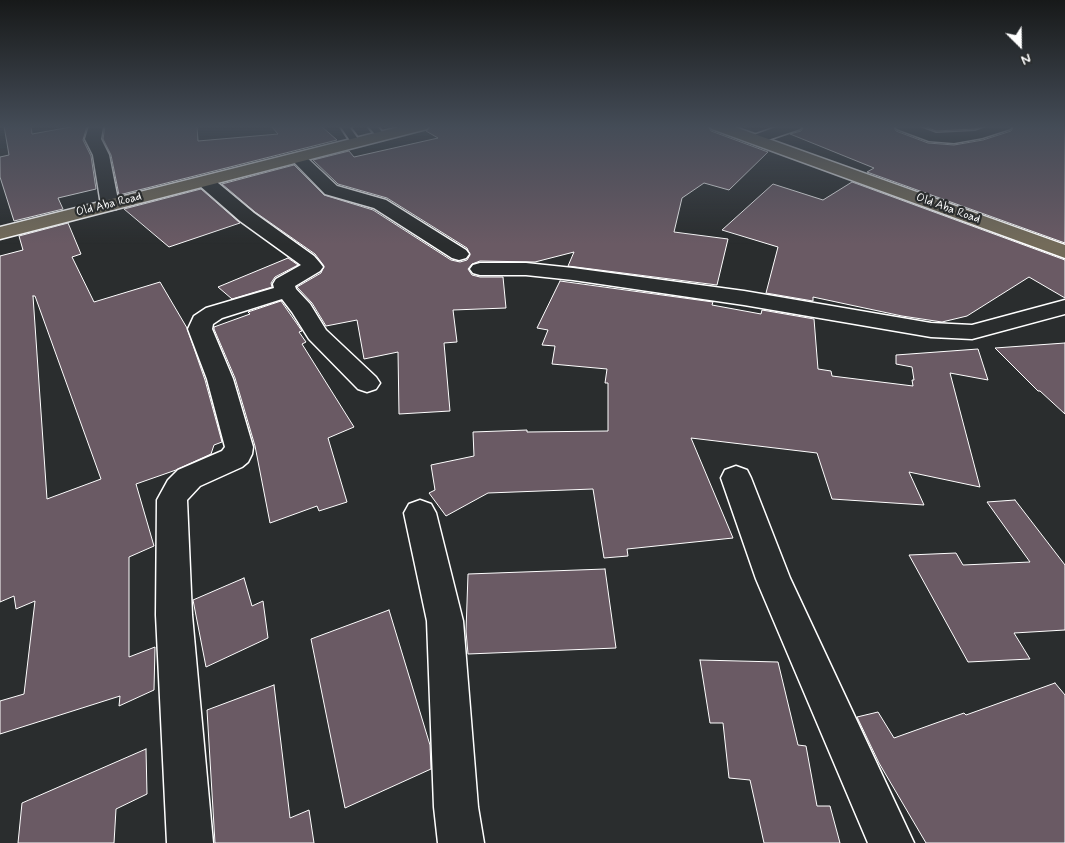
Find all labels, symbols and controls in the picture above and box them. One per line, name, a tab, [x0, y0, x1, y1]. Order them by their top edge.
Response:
north arrow	[995, 20, 1045, 70]
text: N	[1018, 49, 1034, 69]
street label: Old Aba Road	[75, 190, 143, 220]
street label: Old Aba Road	[914, 191, 982, 227]

